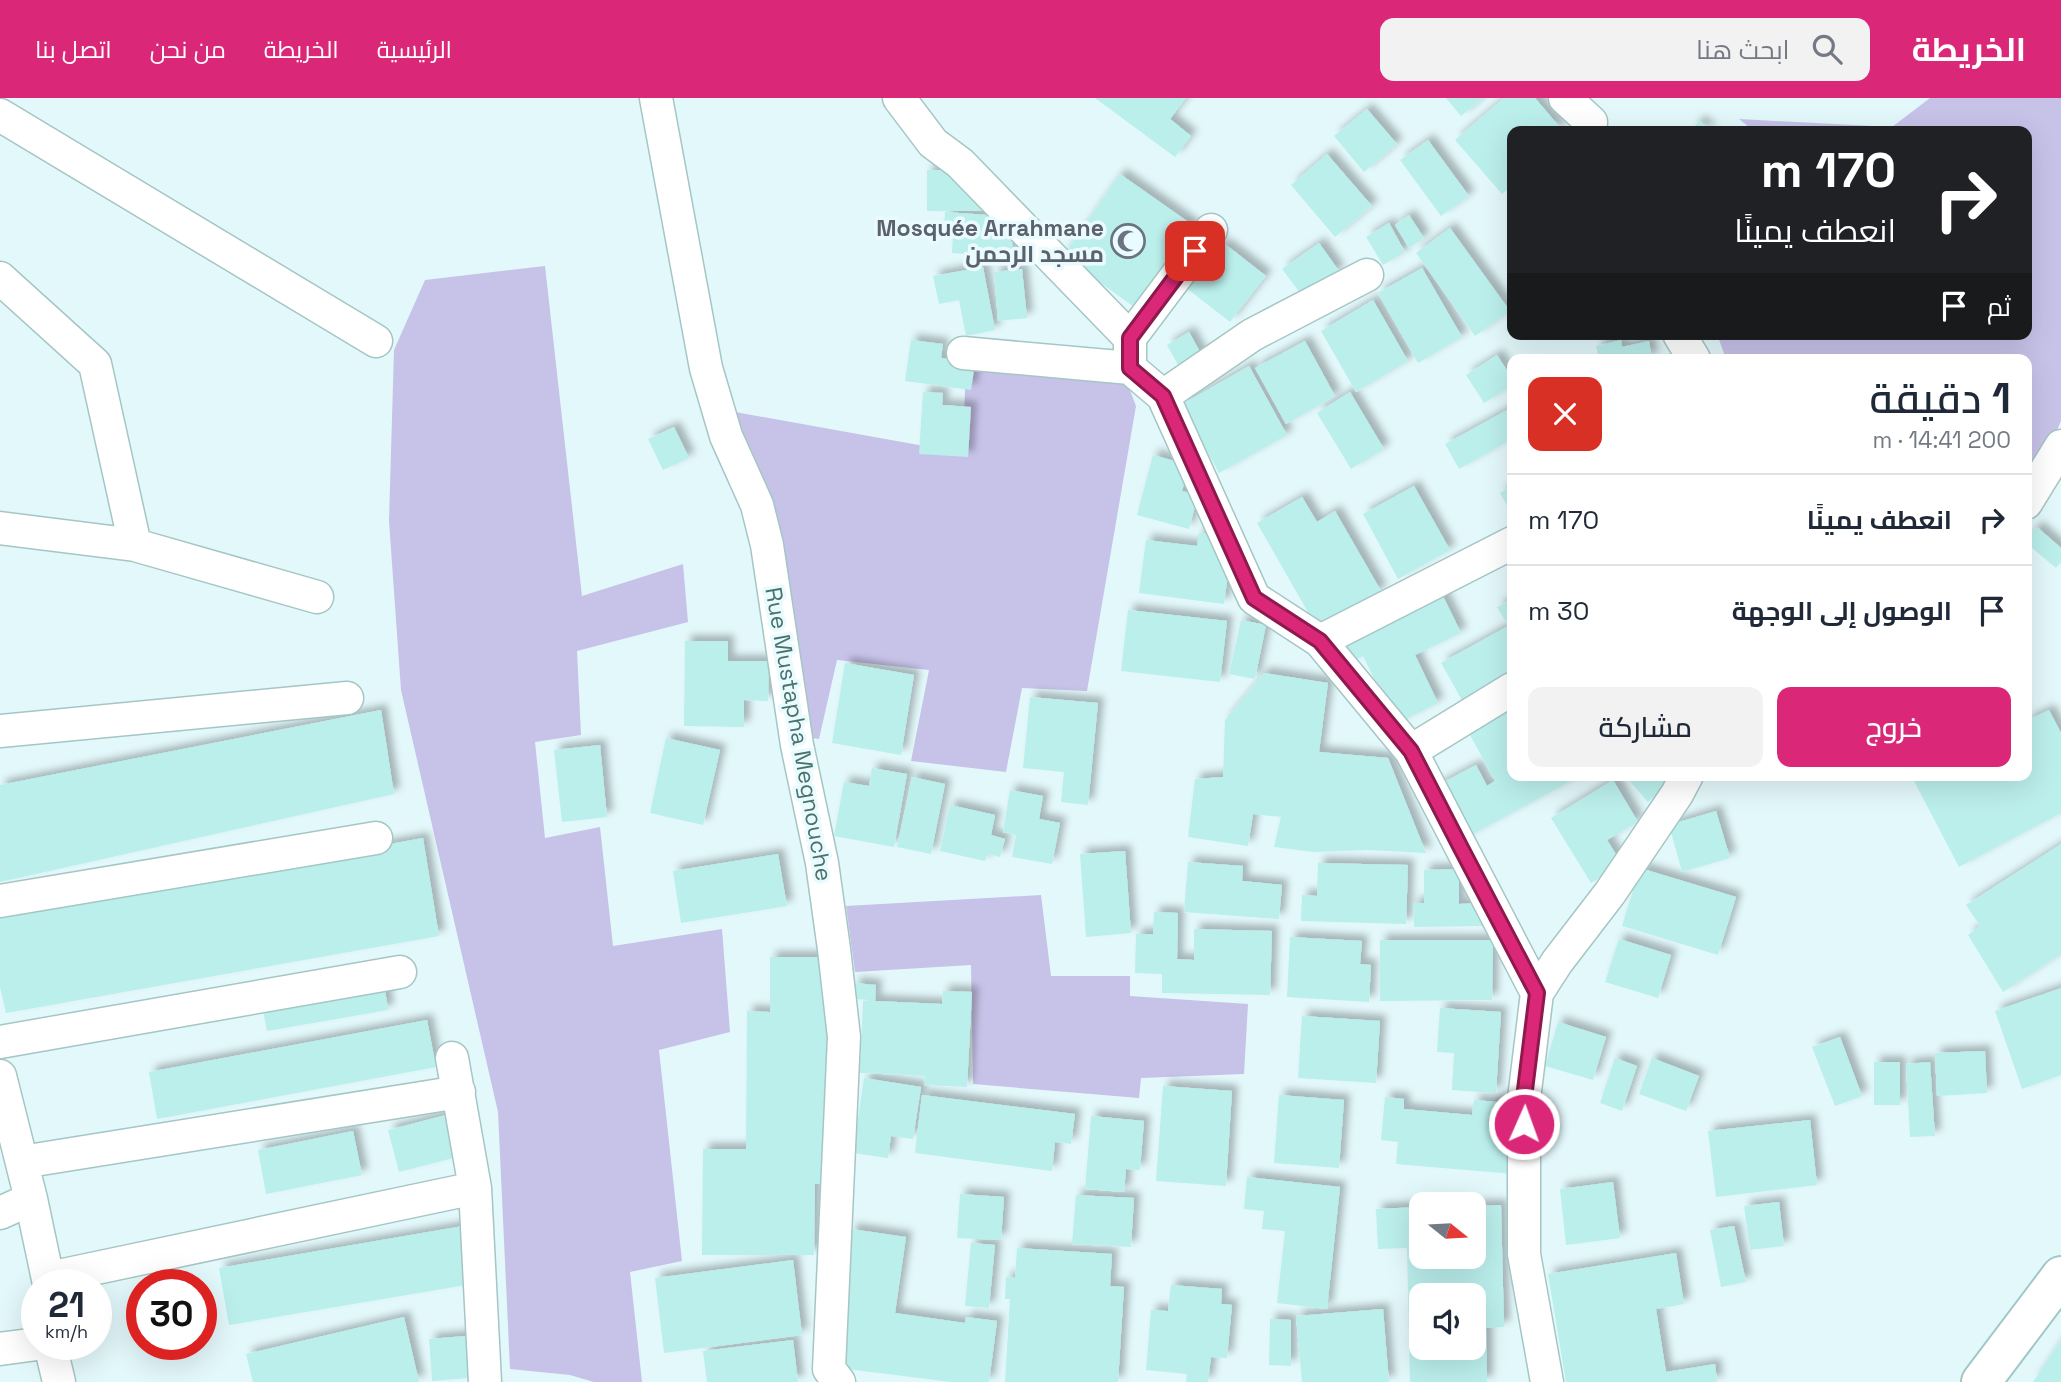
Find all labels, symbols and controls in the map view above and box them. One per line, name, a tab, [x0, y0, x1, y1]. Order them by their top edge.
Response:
search box	[1380, 18, 1870, 81]
text: الخريطة	[1912, 29, 2026, 71]
icon: search	[1808, 30, 1846, 68]
text: ابحث هنا	[1696, 33, 1790, 67]
text: اتصل بنا	[35, 34, 112, 65]
text: من نحن	[150, 34, 226, 65]
text: الخريطة	[264, 34, 339, 65]
text: الرئيسية	[377, 34, 452, 65]
text: 170 m	[1761, 139, 1896, 201]
icon: right	[1920, 154, 2011, 245]
text: انعطف يمينًا	[1734, 211, 1896, 251]
place label: Mosquée Arrahmane مسجد الرحمن	[876, 213, 1104, 269]
pin	[1165, 221, 1225, 281]
mosque icon: Mosquée Arrahmane مسجد الرحمن	[1109, 222, 1147, 260]
icon: arrive	[1176, 232, 1214, 270]
icon: arrive	[1935, 287, 1973, 325]
text: ثم	[1987, 290, 2011, 324]
text: 1 دقيقة	[1870, 372, 2011, 425]
button: close	[1528, 377, 1602, 451]
text: 200 m · 14:41	[1873, 425, 2011, 455]
icon: right	[1973, 501, 2011, 539]
text: 170 m	[1528, 503, 1599, 537]
text: انعطف يمينًا	[1807, 503, 1952, 537]
street label: Rue Mustapha Megnouche	[758, 585, 840, 883]
icon: arrive	[1973, 592, 2011, 630]
text: 30 m	[1528, 594, 1589, 628]
text: الوصول إلى الوجهة	[1732, 594, 1952, 628]
button: مشاركة	[1528, 687, 1763, 767]
button: خروج	[1777, 687, 2011, 767]
position arrow	[1487, 1087, 1561, 1161]
north arrow	[1409, 1192, 1486, 1269]
map controls	[1409, 1192, 1486, 1360]
speed limit sign: 30	[126, 1269, 217, 1360]
text: 21	[48, 1283, 85, 1327]
button: sound	[1409, 1283, 1486, 1360]
text: km/h	[45, 1320, 88, 1343]

